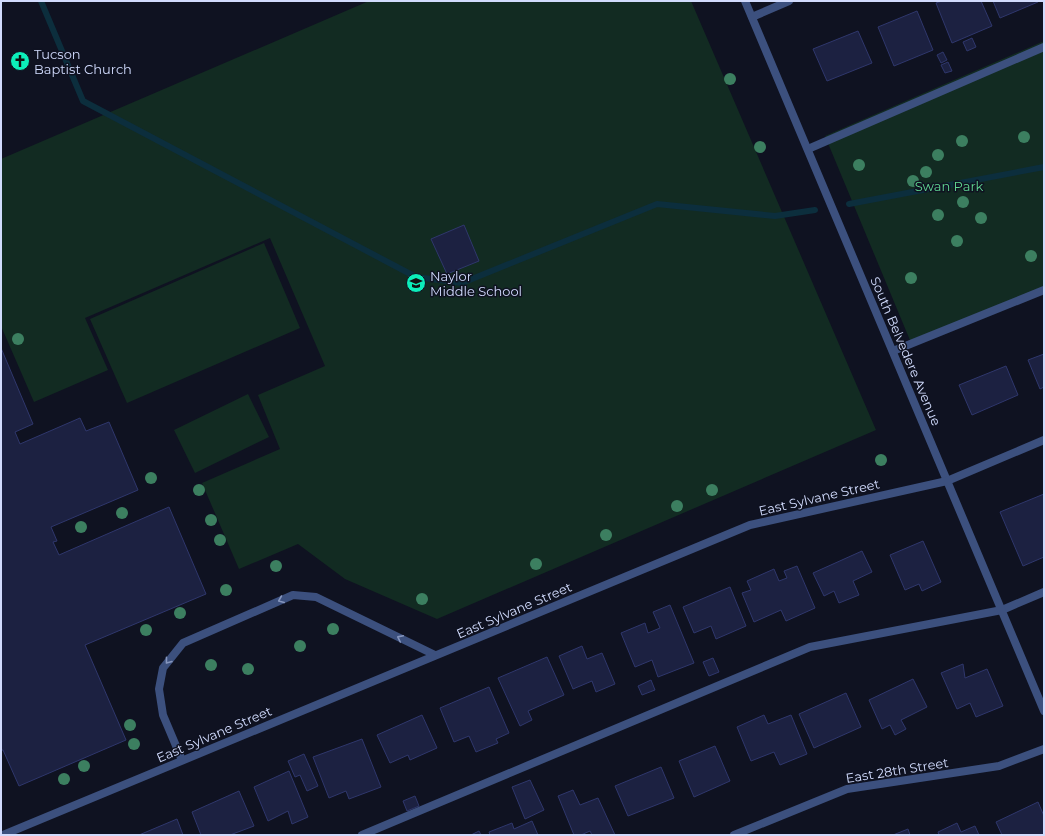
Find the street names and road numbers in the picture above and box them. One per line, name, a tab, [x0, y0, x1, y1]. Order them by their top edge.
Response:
street label: South Belvedere Avenue	[867, 274, 945, 428]
street label: East Sylvane Street	[757, 475, 881, 519]
street label: East Sylvane Street	[454, 578, 574, 642]
street label: East Sylvane Street	[154, 702, 274, 766]
street label: East 28th Street	[845, 754, 949, 786]

